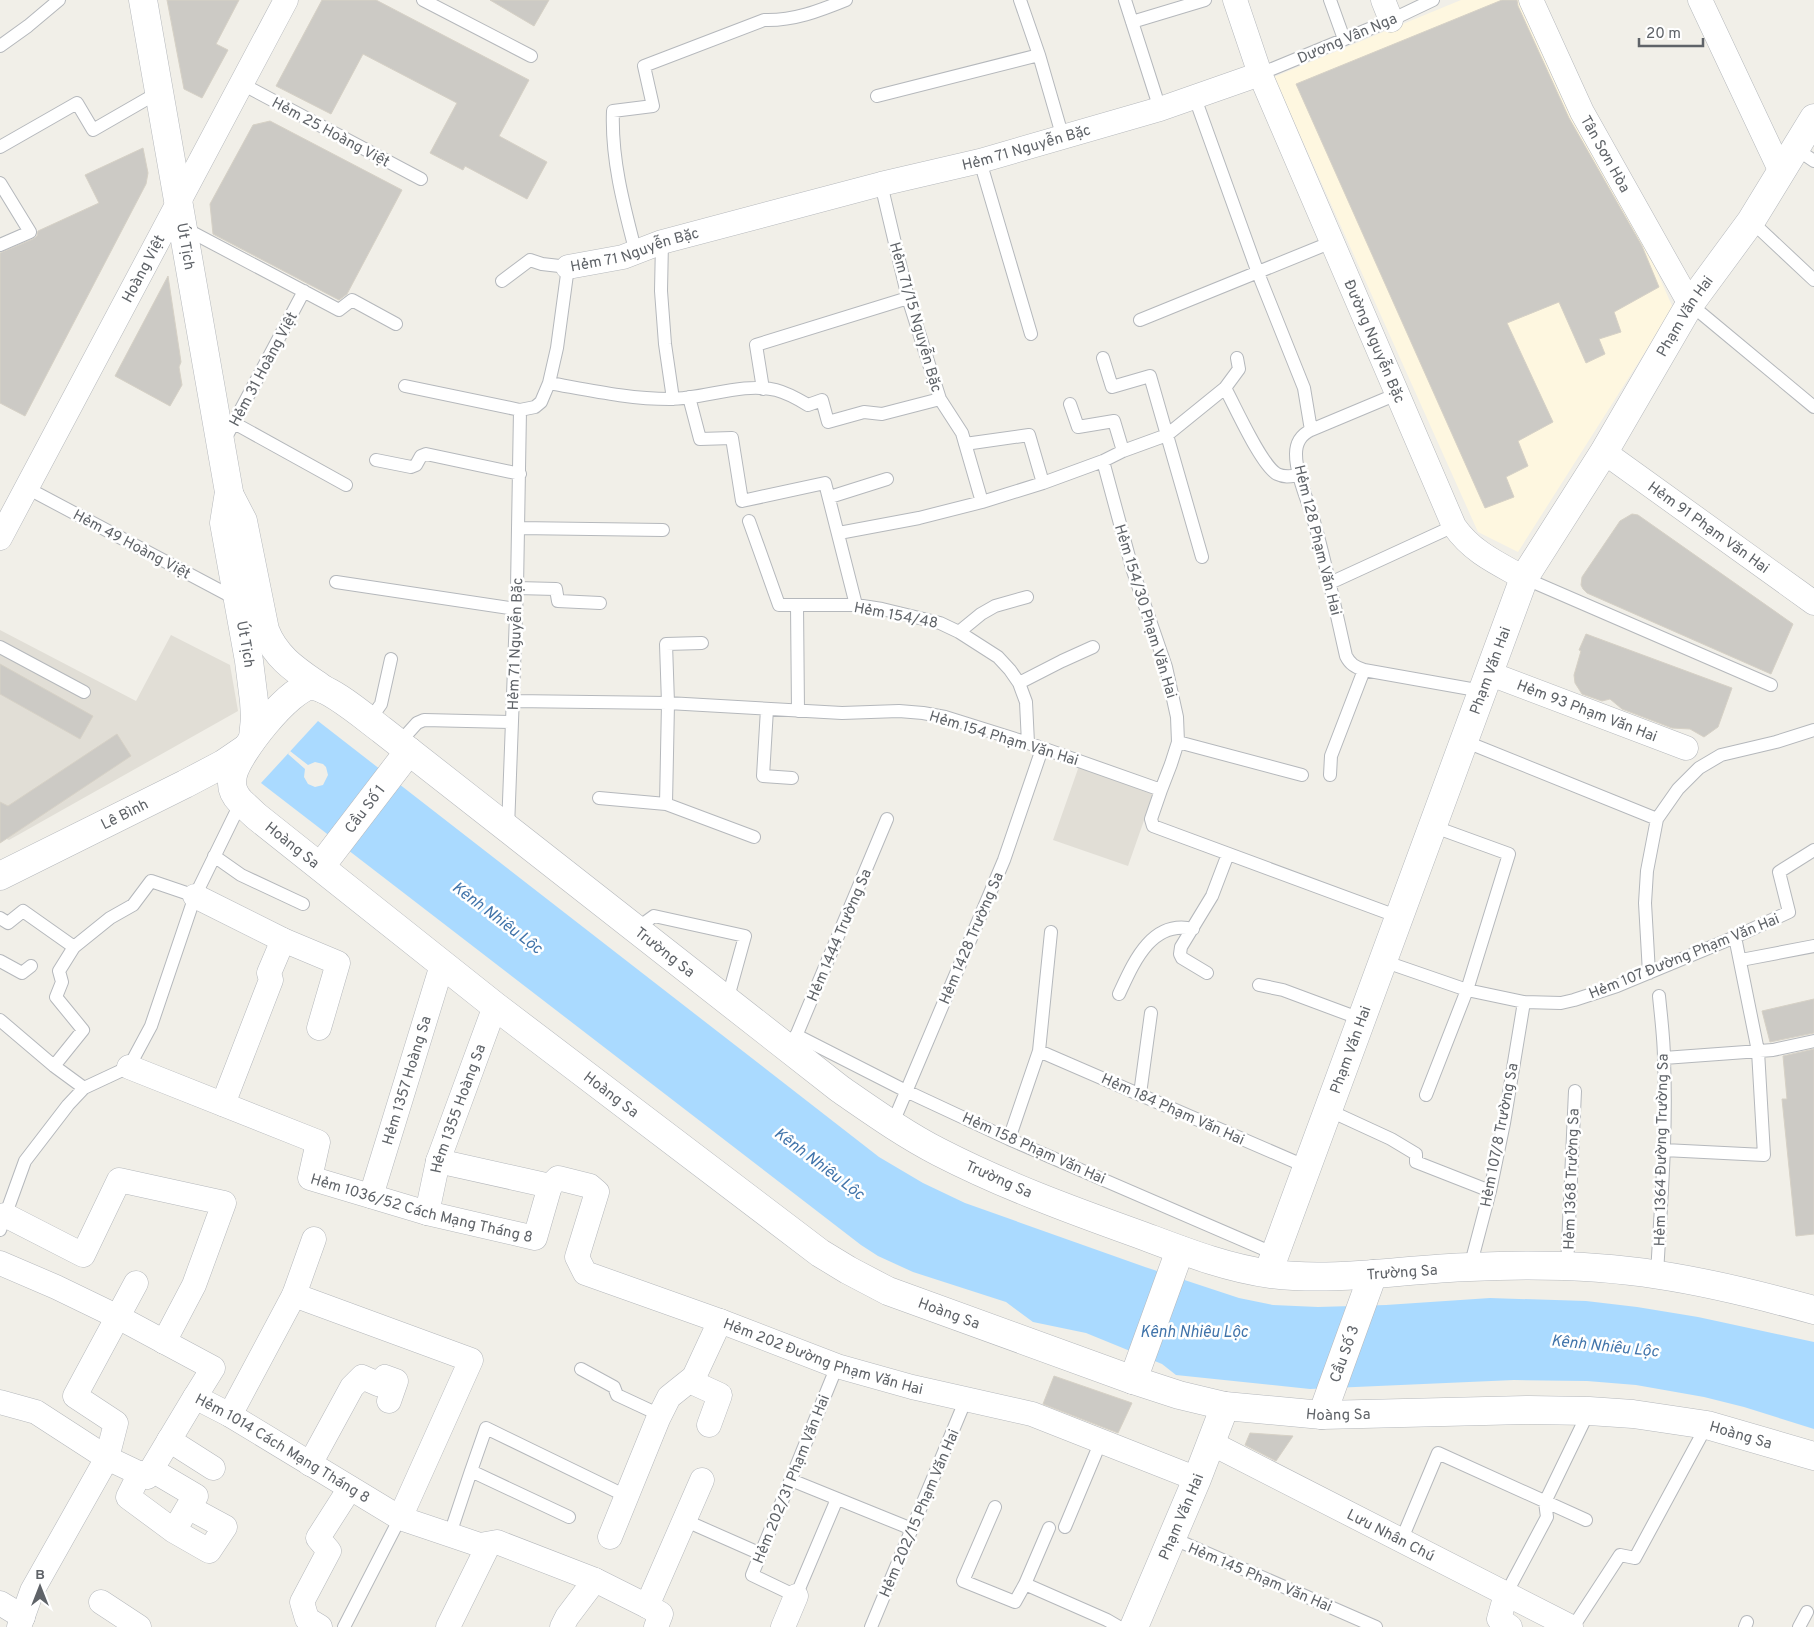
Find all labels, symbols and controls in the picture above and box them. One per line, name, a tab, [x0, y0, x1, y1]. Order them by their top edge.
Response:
street label: Dương Vân Nga	[1295, 10, 1400, 69]
scale bar	[1639, 15, 1703, 47]
text: 20 m	[1646, 25, 1681, 44]
street label: Hẻm 25 Hoàng Việt	[268, 94, 393, 173]
street label: Tân Sơn Hòa	[1575, 113, 1633, 197]
street label: Hẻm 71 Nguyễn Bặc	[960, 122, 1093, 176]
street label: Út Tịch	[171, 221, 198, 272]
street label: Hẻm 71 Nguyễn Bặc	[569, 225, 701, 277]
street label: Hoàng Việt	[119, 232, 170, 307]
street label: Hẻm 71/15 Nguyễn Bặc	[884, 240, 947, 395]
street label: Phạm Văn Hai	[1653, 273, 1718, 361]
street label: Đường Nguyễn Bặc	[1338, 277, 1408, 407]
street label: Hẻm 31 Hoàng Việt	[226, 309, 303, 430]
street label: Hẻm 128 Phạm Văn Hai	[1289, 463, 1344, 618]
street label: Hẻm 91 Phạm Văn Hai	[1643, 478, 1772, 579]
street label: Hẻm 49 Hoàng Việt	[69, 506, 193, 584]
street label: Hẻm 154/30 Phạm Văn Hai	[1109, 522, 1180, 701]
street label: Hẻm 71 Nguyễn Bặc	[503, 577, 528, 711]
street label: Hẻm 154/48	[852, 599, 939, 634]
street label: Út Tịch	[231, 619, 258, 669]
street label: Phạm Văn Hai	[1466, 625, 1516, 718]
street label: Hẻm 93 Phạm Văn Hai	[1514, 677, 1660, 747]
street label: Hẻm 154 Phạm Văn Hai	[927, 708, 1081, 771]
street label: Cầu Số 1	[341, 782, 391, 838]
street label: Lê Bình	[98, 796, 152, 835]
street label: Hoàng Sa	[260, 819, 323, 874]
street label: Hẻm 1444 Trường Sa	[804, 866, 877, 1005]
street label: Hẻm 1428 Trường Sa	[936, 870, 1009, 1008]
water label: Kênh Nhiêu Lộc	[448, 878, 546, 959]
street label: Hẻm 107 Đường Phạm Văn Hai	[1586, 910, 1783, 1004]
street label: Trường Sa	[630, 924, 698, 983]
street label: Phạm Văn Hai	[1327, 1004, 1377, 1097]
street label: Hẻm 1357 Hoàng Sa	[379, 1014, 437, 1148]
street label: Hẻm 1355 Hoàng Sa	[428, 1042, 491, 1175]
street label: Hẻm 1364 Đường Trường Sa	[1651, 1053, 1674, 1247]
street label: Hẻm 107/8 Trường Sa	[1477, 1062, 1524, 1209]
street label: Hoàng Sa	[579, 1069, 642, 1123]
street label: Hẻm 184 Phạm Văn Hai	[1098, 1070, 1247, 1151]
street label: Hẻm 1368 Trường Sa	[1561, 1108, 1584, 1250]
street label: Hẻm 158 Phạm Văn Hai	[959, 1109, 1108, 1190]
water label: Kênh Nhiêu Lộc	[770, 1124, 868, 1205]
street label: Trường Sa	[962, 1157, 1035, 1203]
street label: Hẻm 1036/52 Cách Mạng Tháng 8	[308, 1171, 534, 1248]
street label: Trường Sa	[1366, 1262, 1438, 1285]
street label: Hoàng Sa	[915, 1295, 982, 1335]
street label: Hẻm 202 Đường Phạm Văn Hai	[720, 1315, 925, 1400]
water label: Kênh Nhiêu Lộc	[1140, 1323, 1248, 1343]
street label: Cầu Số 3	[1326, 1323, 1365, 1386]
water label: Kênh Nhiêu Lộc	[1550, 1331, 1660, 1363]
street label: Hẻm 1014 Cách Mạng Tháng 8	[191, 1391, 373, 1508]
street label: Hẻm 202/31 Phạm Văn Hai	[750, 1392, 835, 1567]
street label: Hoàng Sa	[1305, 1406, 1371, 1426]
street label: Hoàng Sa	[1707, 1418, 1774, 1454]
street label: Hẻm 202/15 Phạm Văn Hai	[876, 1427, 964, 1601]
street label: Phạm Văn Hai	[1156, 1471, 1209, 1563]
street label: Lưu Nhân Chú	[1343, 1506, 1437, 1567]
street label: Hẻm 145 Phạm Văn Hai	[1185, 1539, 1334, 1617]
north arrow	[15, 1562, 65, 1612]
text: B	[35, 1567, 45, 1584]

